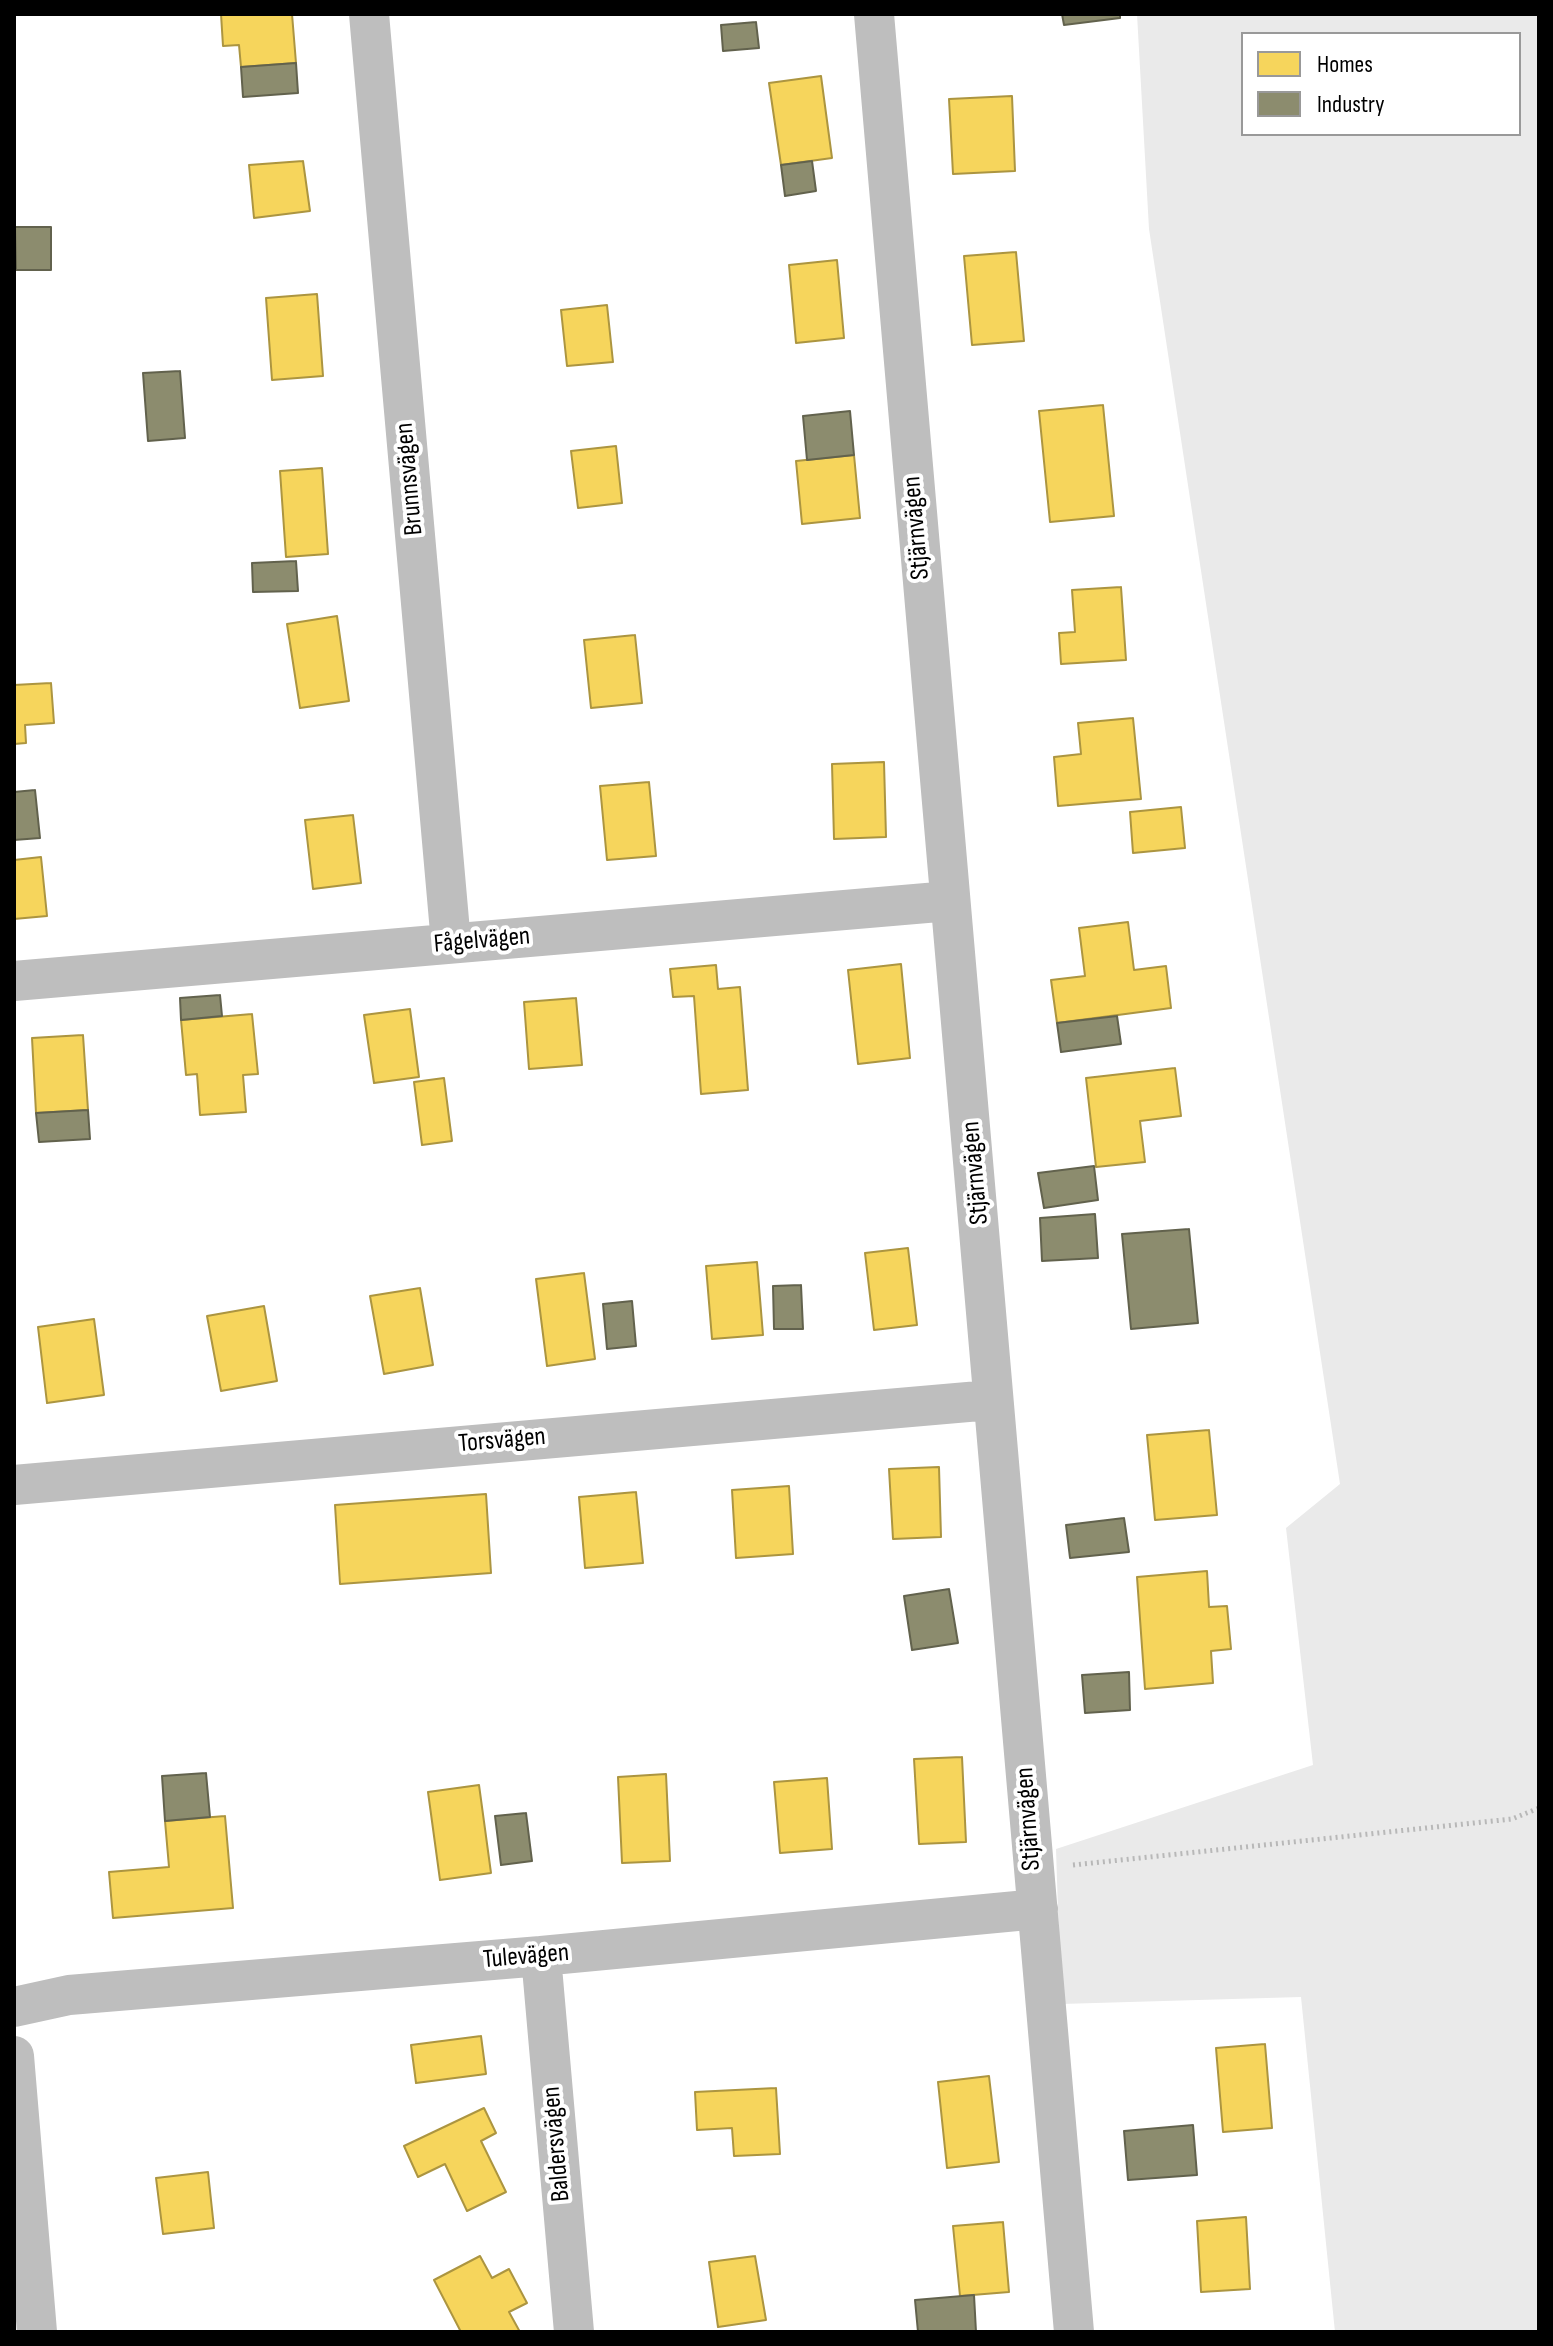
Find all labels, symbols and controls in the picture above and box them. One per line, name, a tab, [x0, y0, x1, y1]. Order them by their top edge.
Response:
legend	[1241, 32, 1521, 136]
text: Homes	[1317, 50, 1373, 79]
text: Industry	[1317, 90, 1384, 119]
street label: Brunnsvägen	[390, 421, 430, 537]
street label: Stjärnvägen	[897, 475, 937, 581]
street label: Fågelvägen	[433, 921, 531, 961]
street label: Stjärnvägen	[956, 1120, 996, 1226]
street label: Torsvägen	[457, 1422, 547, 1460]
street label: Stjärnvägen	[1010, 1766, 1048, 1872]
street label: Tulevägen	[482, 1938, 570, 1976]
street label: Baldersvägen	[536, 2085, 578, 2203]

